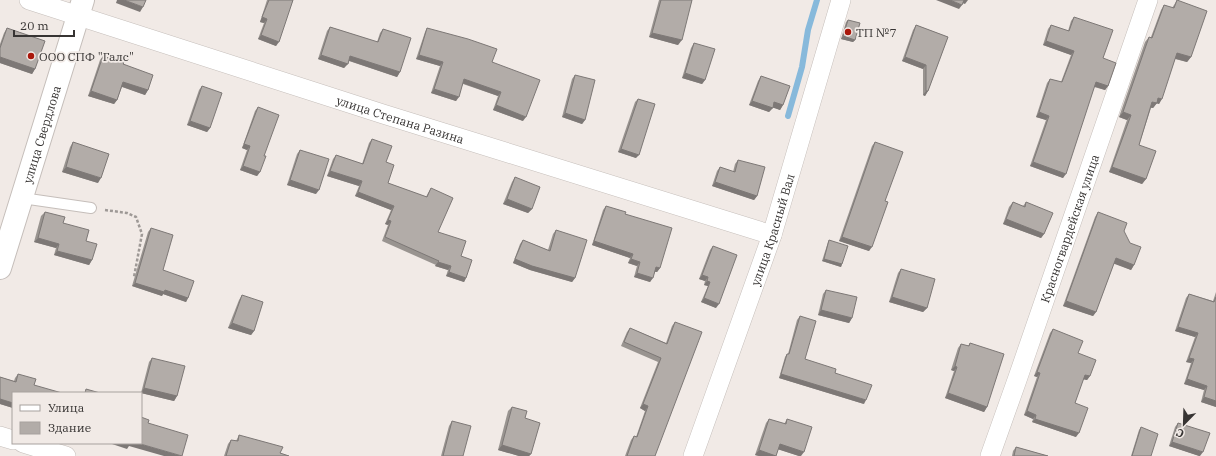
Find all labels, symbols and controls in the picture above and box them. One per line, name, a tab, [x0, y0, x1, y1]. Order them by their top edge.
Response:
scale bar	[14, 12, 74, 38]
text: 20 m	[20, 18, 49, 33]
place label: ТП №7	[856, 25, 897, 40]
marker: ТП №7	[843, 27, 853, 37]
place label: ООО СПФ "Галс"	[39, 49, 134, 64]
marker: ООО СПФ "Галс"	[26, 51, 36, 61]
street label: улица Свердлова	[19, 83, 64, 185]
street label: улица Степана Разина	[335, 92, 466, 146]
street label: Красногвардейская улица	[1037, 152, 1102, 305]
street label: улица Красный Вал	[747, 172, 797, 288]
legend	[12, 392, 142, 444]
text: Улица	[48, 400, 85, 415]
north arrow	[1164, 404, 1204, 444]
text: Здание	[48, 420, 91, 435]
text: С	[1174, 425, 1186, 441]

